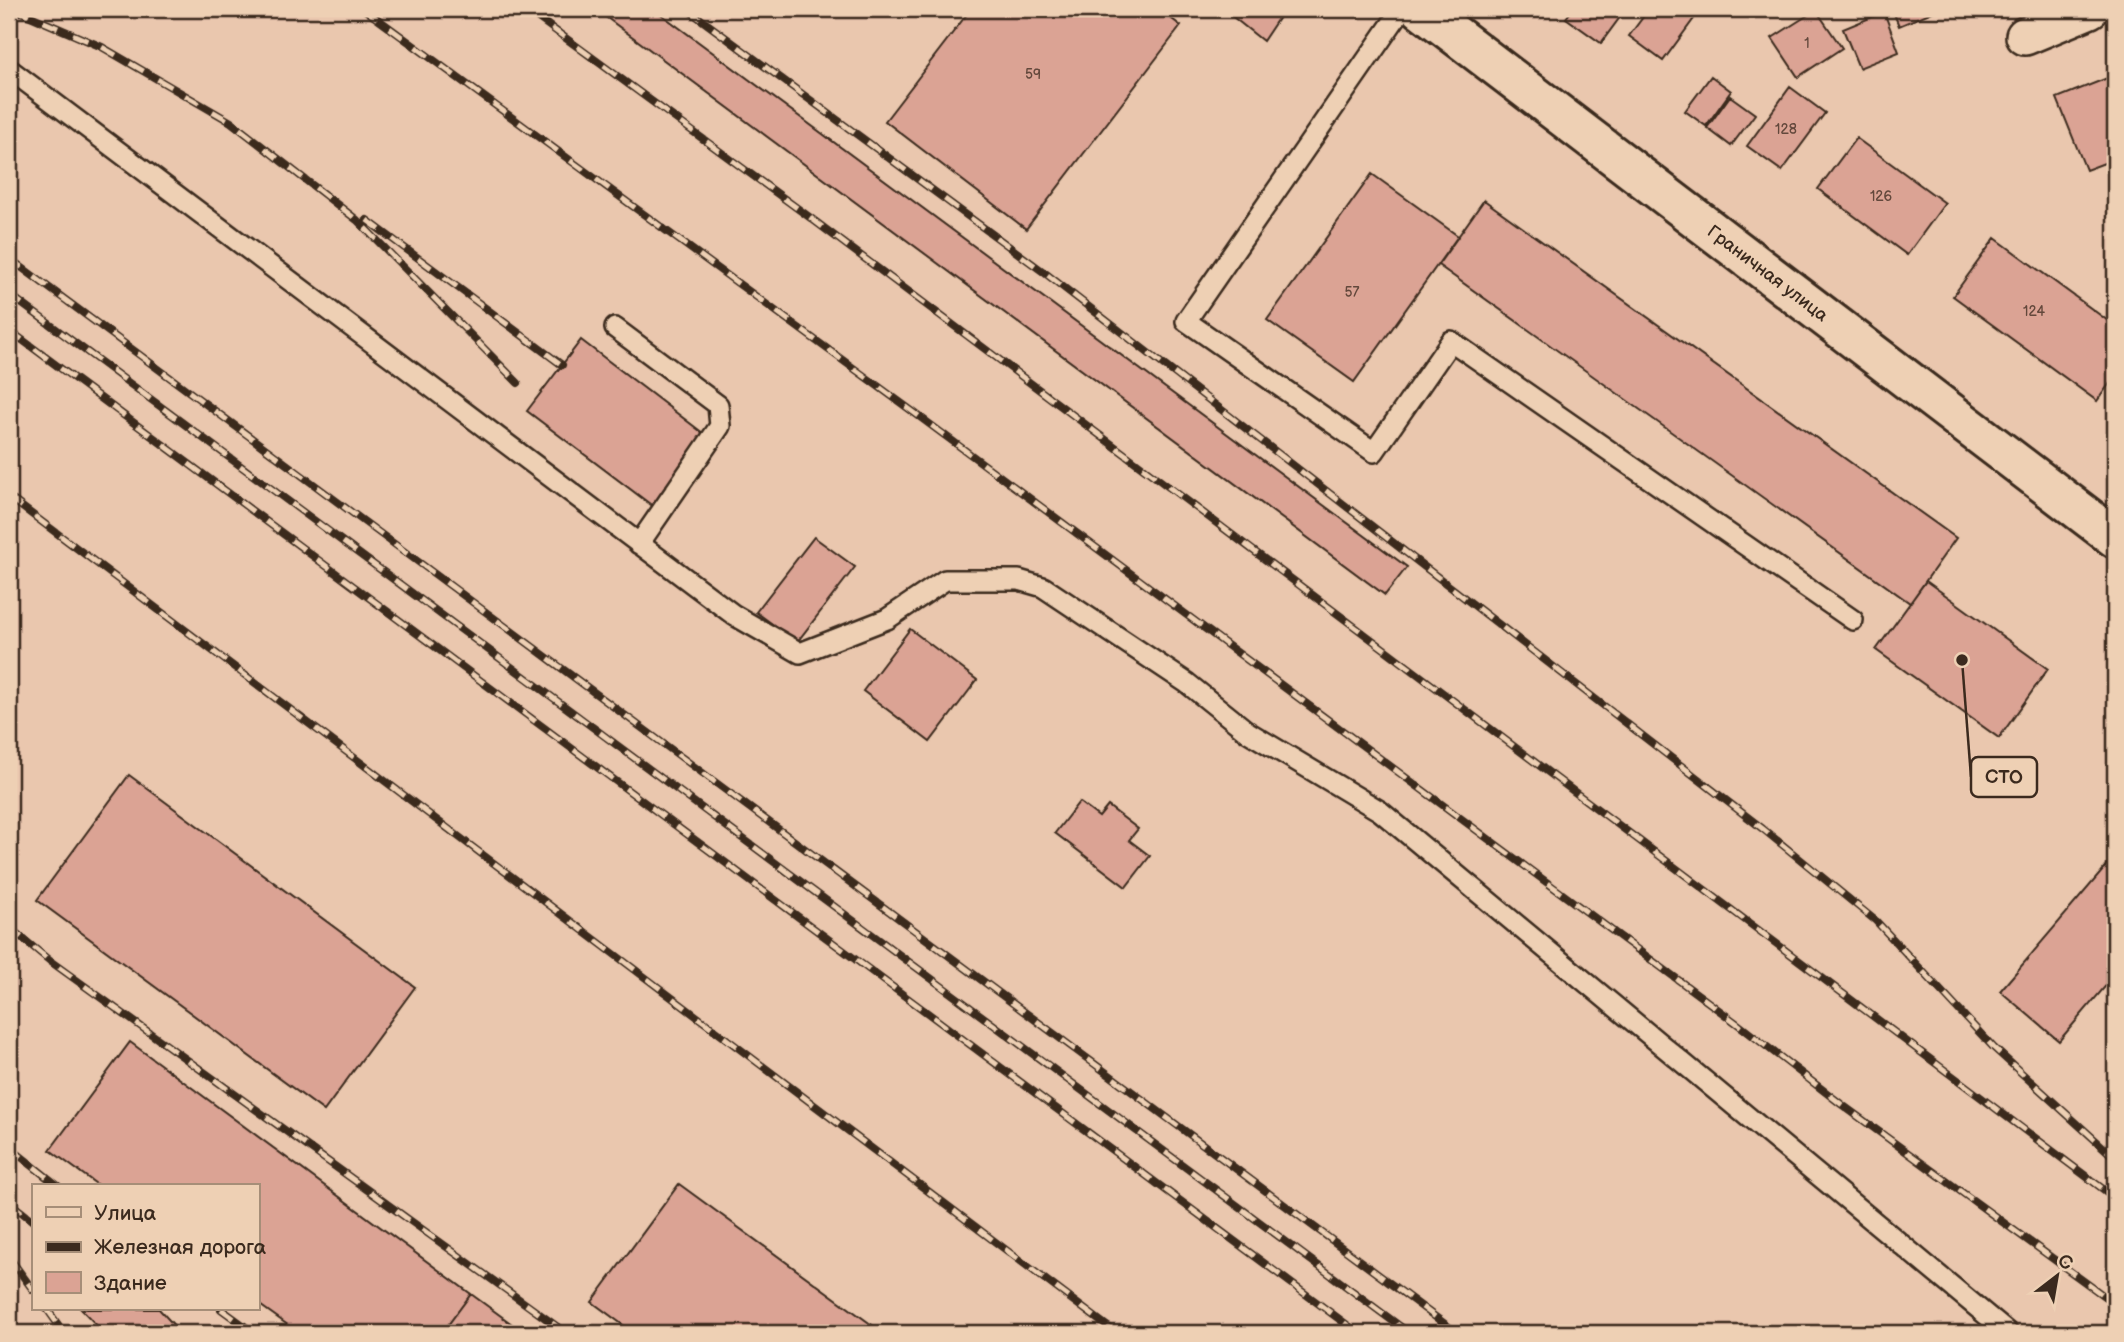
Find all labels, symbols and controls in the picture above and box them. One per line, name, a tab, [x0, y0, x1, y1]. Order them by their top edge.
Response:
house number: 1	[1804, 35, 1810, 52]
house number: 59	[1025, 66, 1041, 83]
house number: 128	[1775, 121, 1797, 138]
house number: 126	[1870, 188, 1893, 205]
street label: Граничная улица	[1703, 221, 1832, 326]
house number: 57	[1345, 284, 1360, 301]
house number: 124	[2023, 303, 2045, 320]
callout: СТО	[1971, 757, 2037, 797]
text: СТО	[1985, 766, 2023, 789]
legend	[32, 1184, 259, 1310]
text: Улица	[94, 1201, 157, 1226]
text: Железная дорога	[94, 1235, 267, 1260]
north arrow	[2022, 1240, 2092, 1310]
text: С	[2053, 1249, 2077, 1276]
text: Здание	[94, 1271, 167, 1296]

